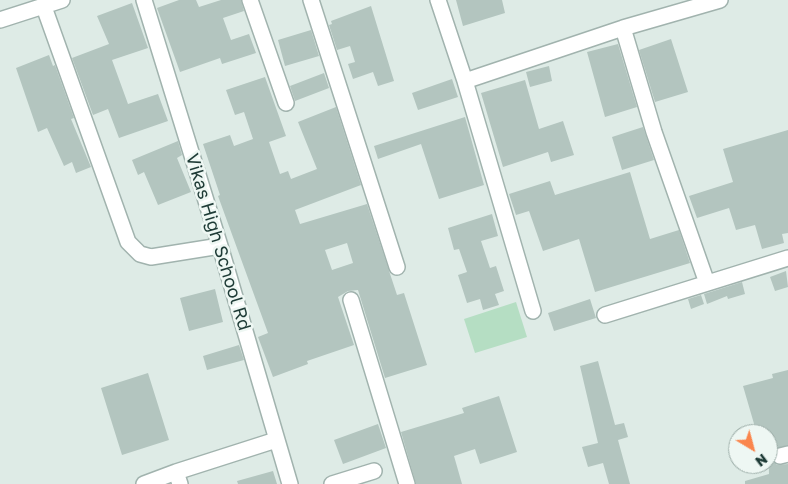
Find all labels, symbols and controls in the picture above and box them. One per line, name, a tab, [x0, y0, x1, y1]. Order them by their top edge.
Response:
street label: Vikas High School Rd	[181, 151, 255, 333]
north arrow	[728, 424, 778, 474]
text: N	[752, 451, 771, 471]

